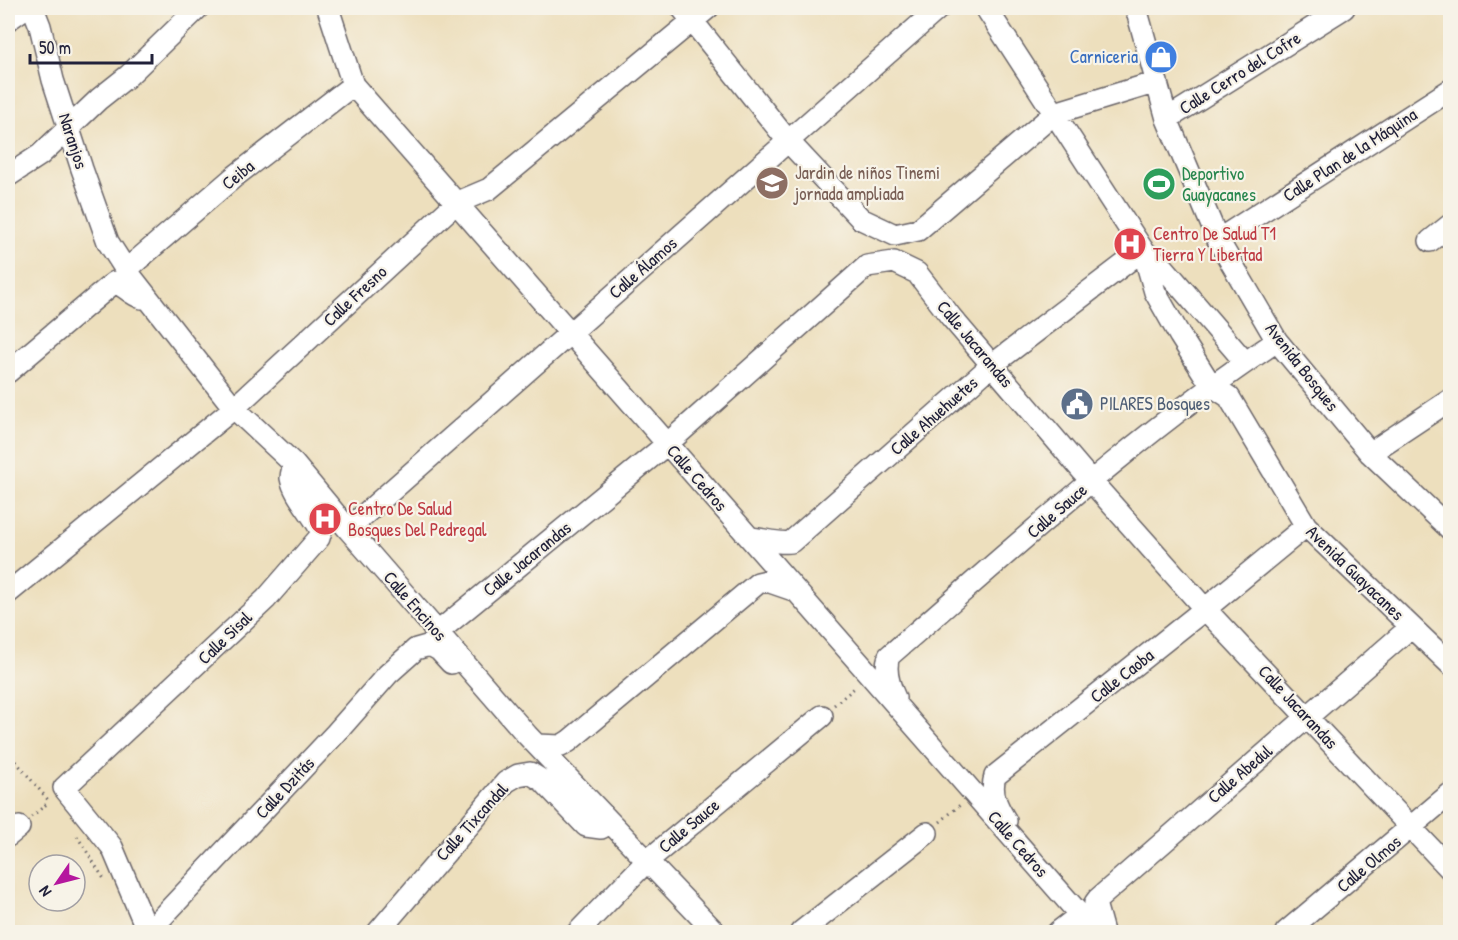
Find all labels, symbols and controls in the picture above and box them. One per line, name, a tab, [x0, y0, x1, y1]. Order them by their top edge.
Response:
street label: Calle Cerro del Cofre	[1174, 25, 1305, 120]
scale bar	[30, 27, 152, 65]
text: 50 m	[39, 35, 71, 60]
shop icon: Carniceria	[1143, 39, 1179, 75]
place label: Carniceria	[1070, 44, 1138, 69]
street label: Calle Plan de la Máquina	[1278, 102, 1422, 207]
street label: Naranjos	[53, 110, 94, 172]
street label: Ceiba	[216, 154, 259, 196]
place label: Jardin de niños Tinemi jornada ampliada	[793, 160, 940, 206]
place label: Deportivo Guayacanes	[1182, 161, 1256, 207]
school or university icon: Jardin de niños Tinemi jornada ampliada	[754, 165, 790, 201]
sports icon: Deportivo Guayacanes	[1141, 166, 1177, 202]
place label: Centro De Salud T1 Tierra Y Libertad	[1153, 221, 1276, 267]
hospital icon: Centro De Salud T1 Tierra Y Libertad	[1112, 226, 1148, 262]
street label: Calle Álamos	[603, 231, 682, 304]
street label: Calle Fresno	[317, 260, 392, 332]
street label: Calle Jacarandas	[931, 295, 1019, 393]
street label: Avenida Bosques	[1260, 317, 1345, 416]
street label: Calle Ahuehuetes	[884, 370, 983, 461]
public building icon: PILARES Bosques	[1059, 386, 1095, 422]
place label: PILARES Bosques	[1100, 391, 1210, 416]
street label: Calle Cedros	[661, 439, 733, 517]
street label: Calle Sauce	[1021, 477, 1092, 544]
place label: Centro De Salud Bosques Del Pedregal	[348, 496, 487, 542]
hospital icon: Centro De Salud Bosques Del Pedregal	[307, 501, 343, 537]
street label: Calle Jacarandas	[477, 515, 576, 602]
street label: Avenida Guayacanes	[1301, 519, 1410, 626]
street label: Calle Encinos	[378, 565, 453, 646]
street label: Calle Sisal	[192, 605, 258, 670]
street label: Calle Caoba	[1085, 643, 1159, 708]
street label: Calle Jacarandas	[1253, 659, 1344, 754]
street label: Calle Abedul	[1202, 738, 1278, 809]
street label: Calle Dzitás	[249, 751, 320, 824]
street label: Calle Tixcandal	[430, 777, 514, 866]
street label: Calle Sauce	[653, 793, 725, 859]
street label: Calle Cedros	[982, 805, 1054, 883]
street label: Calle Olmos	[1331, 829, 1406, 898]
north arrow	[27, 853, 87, 913]
text: N	[33, 881, 56, 901]

